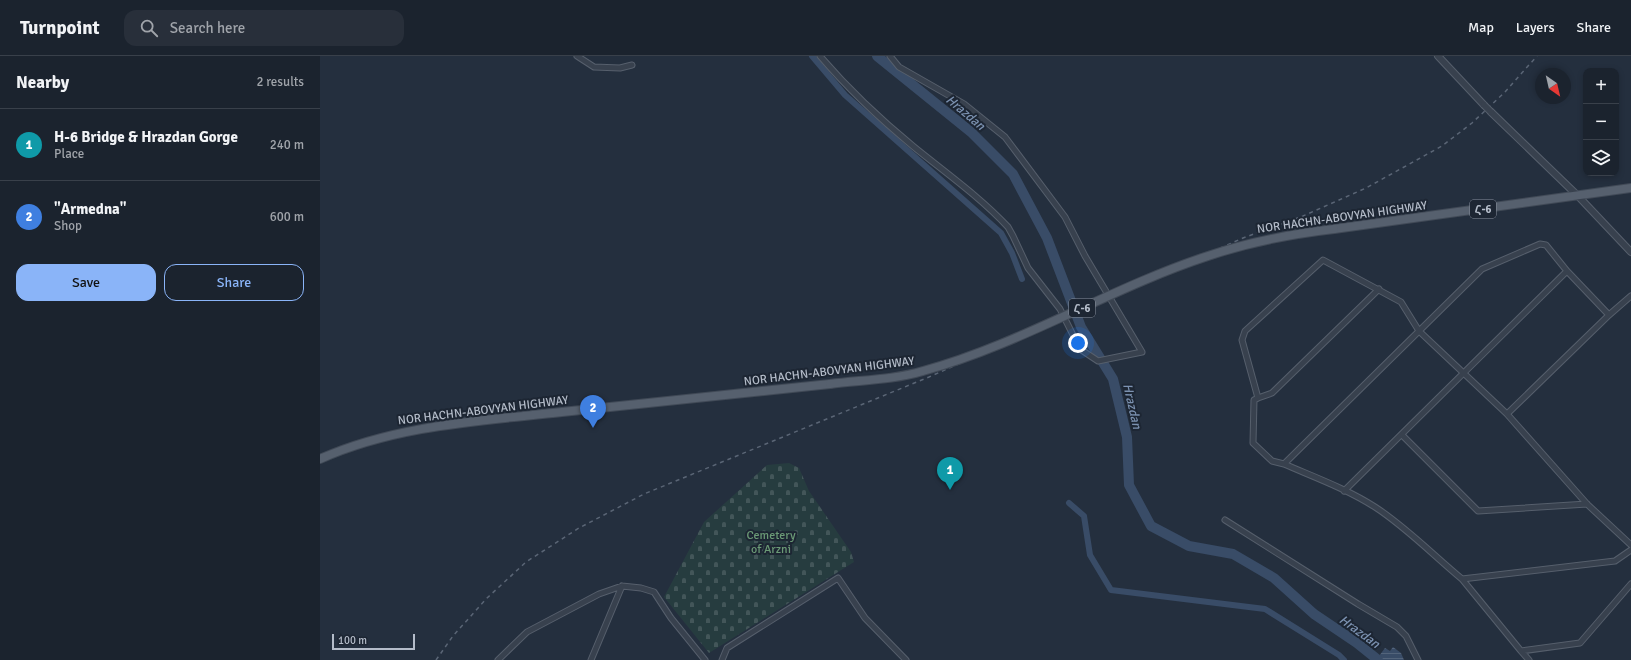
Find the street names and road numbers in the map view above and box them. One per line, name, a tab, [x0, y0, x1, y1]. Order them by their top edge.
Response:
street label: NOR HACHN-ABOVYAN HIGHWAY	[1256, 198, 1428, 237]
road number: Հ-6	[1470, 200, 1496, 218]
road number: Հ-6	[1069, 299, 1095, 317]
street label: NOR HACHN-ABOVYAN HIGHWAY	[743, 354, 915, 389]
street label: NOR HACHN-ABOVYAN HIGHWAY	[397, 393, 569, 428]

